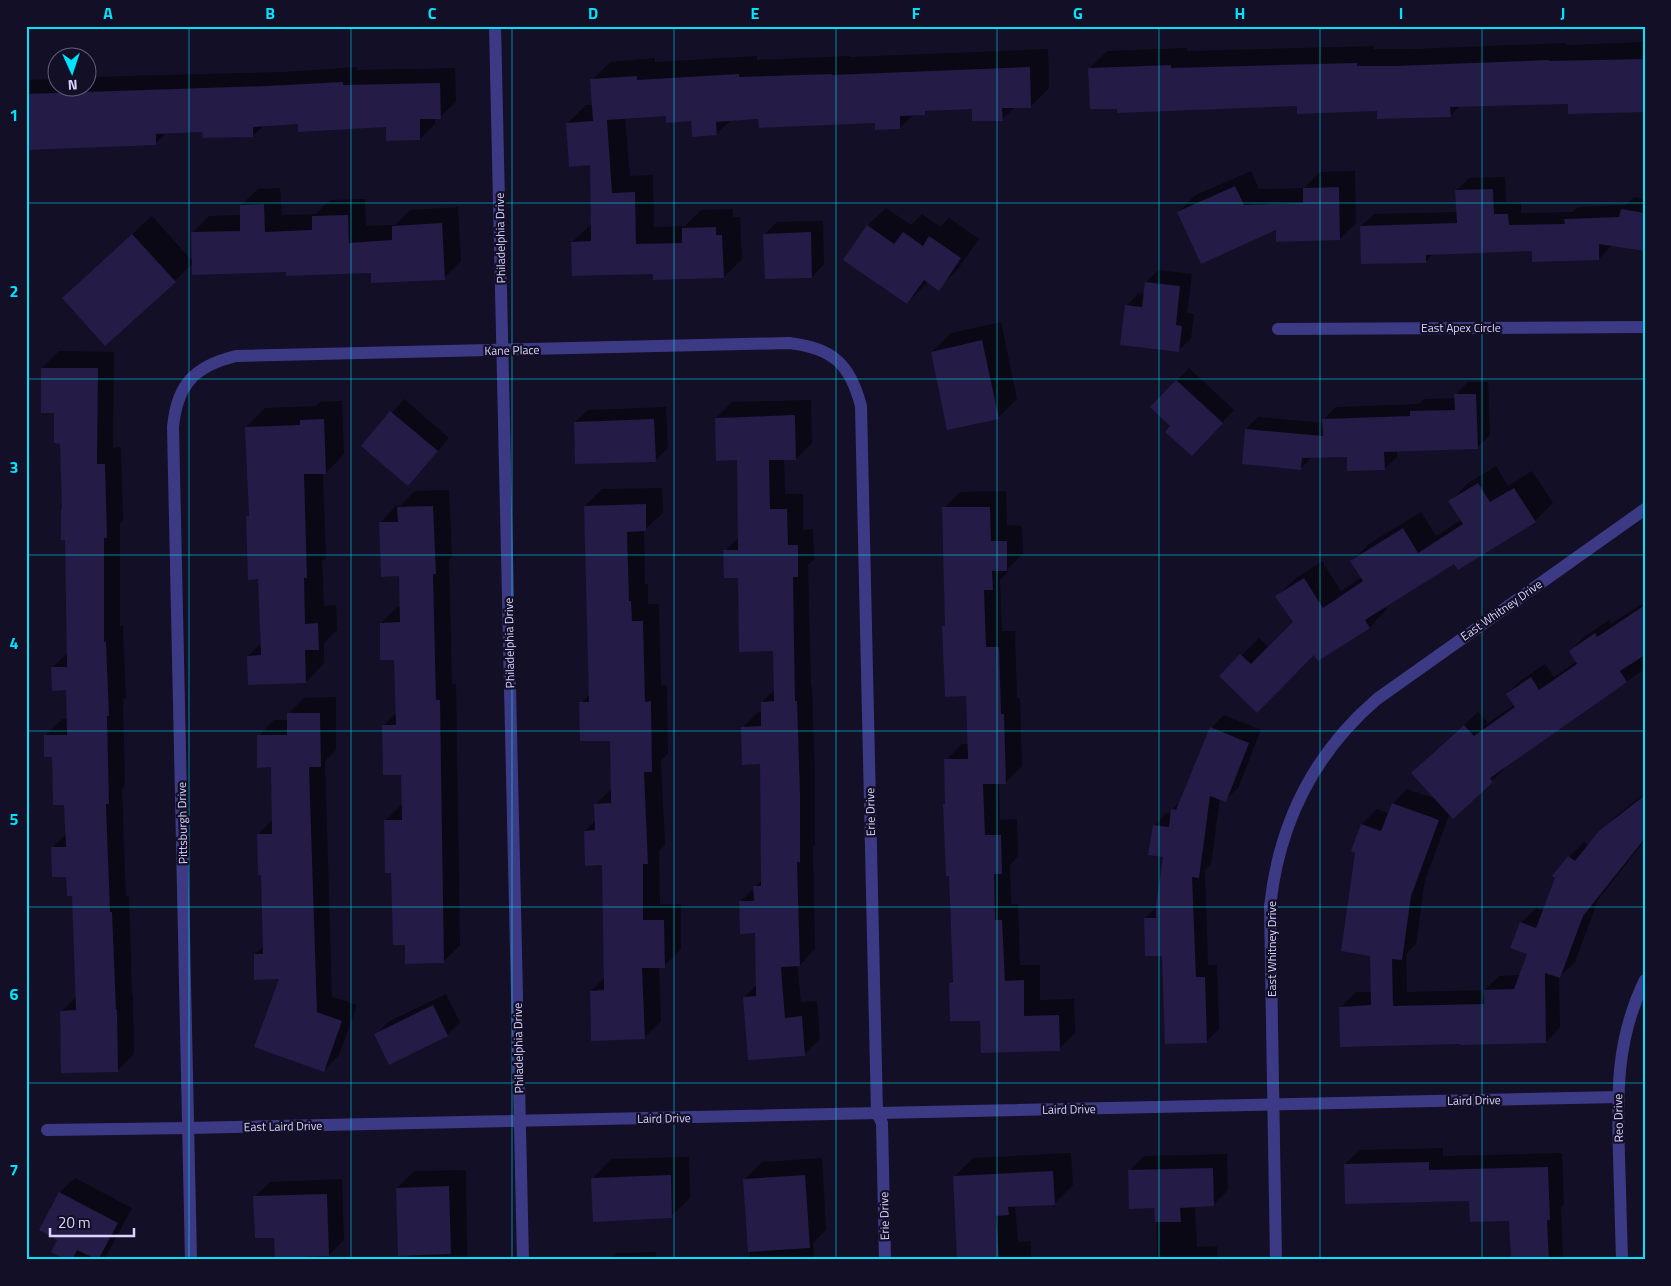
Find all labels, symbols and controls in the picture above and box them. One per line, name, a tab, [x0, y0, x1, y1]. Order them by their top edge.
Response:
text: A	[103, 1, 113, 25]
text: B	[265, 1, 275, 25]
text: C	[428, 1, 437, 25]
text: D	[588, 1, 598, 25]
text: E	[751, 1, 760, 25]
text: F	[912, 1, 921, 25]
text: G	[1073, 1, 1083, 25]
text: H	[1235, 1, 1245, 25]
text: I	[1399, 1, 1403, 25]
text: J	[1561, 1, 1565, 25]
north arrow	[48, 48, 98, 98]
text: N	[67, 75, 78, 96]
text: 1	[10, 103, 18, 127]
street label: Philadelphia Drive	[490, 193, 510, 283]
text: 2	[10, 279, 18, 303]
street label: East Apex Circle	[1421, 318, 1501, 337]
street label: Kane Place	[484, 340, 540, 360]
text: 3	[10, 455, 18, 479]
street label: East Whitney Drive	[1456, 575, 1546, 645]
street label: Philadelphia Drive	[499, 598, 519, 688]
text: 4	[10, 631, 19, 655]
street label: Pittsburgh Drive	[172, 782, 192, 864]
street label: Erie Drive	[860, 788, 880, 836]
text: 5	[10, 807, 19, 831]
street label: East Whitney Drive	[1262, 901, 1281, 997]
text: 6	[10, 982, 19, 1006]
street label: Philadelphia Drive	[508, 1003, 528, 1093]
street label: Laird Drive	[1447, 1090, 1501, 1110]
street label: Reo Drive	[1608, 1094, 1628, 1142]
street label: Laird Drive	[1042, 1099, 1096, 1119]
street label: Laird Drive	[637, 1108, 691, 1128]
street label: East Laird Drive	[243, 1116, 323, 1136]
text: 7	[10, 1158, 18, 1182]
street label: Erie Drive	[874, 1192, 894, 1240]
scale bar	[50, 1206, 134, 1238]
text: 20 m	[58, 1211, 91, 1234]

